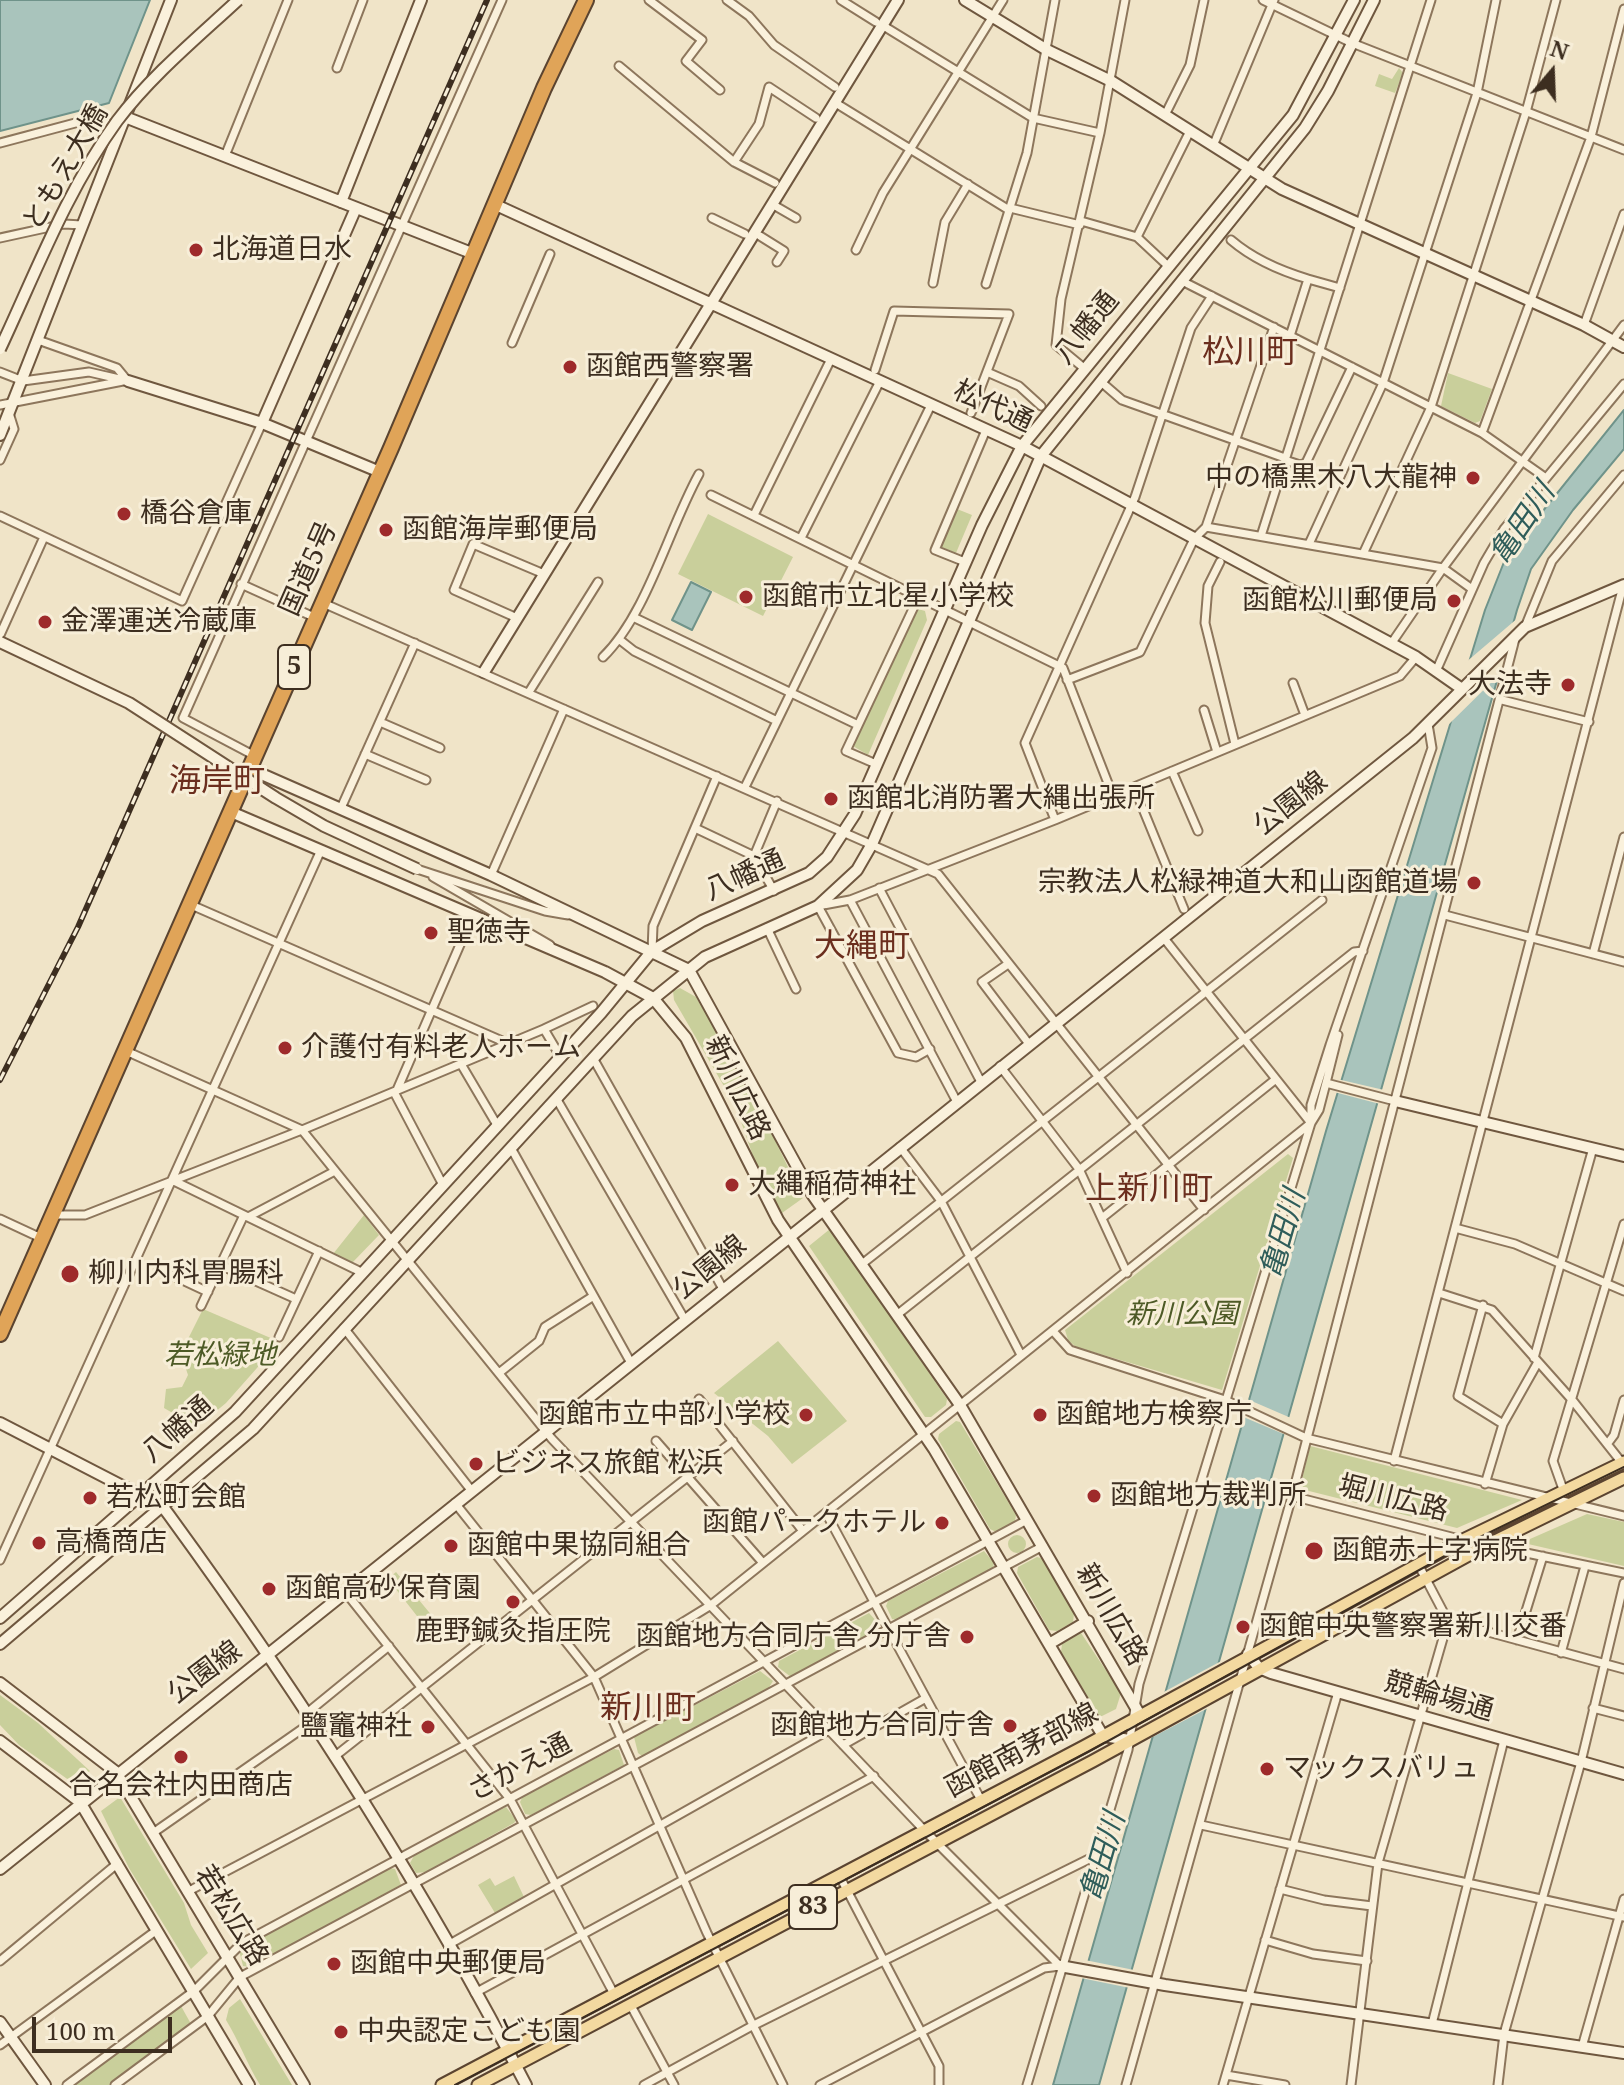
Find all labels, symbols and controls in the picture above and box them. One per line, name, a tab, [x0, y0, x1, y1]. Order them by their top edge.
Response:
north arrow	[1512, 32, 1592, 112]
text: N	[1547, 32, 1573, 66]
street label: ともえ大橋	[16, 99, 116, 237]
place label: 北海道日水	[212, 233, 352, 267]
marker: 北海道日水	[187, 241, 205, 259]
street label: 八幡通	[1048, 285, 1126, 371]
district label: 松川町	[1202, 334, 1298, 372]
place label: 函館西警察署	[586, 350, 754, 384]
marker: 函館西警察署	[561, 358, 579, 376]
street label: 松代通	[948, 374, 1038, 440]
place label: 中の橋黒木八大龍神	[1205, 461, 1457, 495]
marker: 中の橋黒木八大龍神	[1464, 469, 1482, 487]
water label: 亀田川	[1483, 477, 1563, 571]
place label: 橋谷倉庫	[140, 497, 252, 531]
marker: 橋谷倉庫	[115, 505, 133, 523]
place label: 函館海岸郵便局	[402, 513, 598, 547]
street label: 国道5号	[273, 517, 345, 621]
marker: 函館海岸郵便局	[377, 521, 395, 539]
place label: 函館市立北星小学校	[762, 580, 1014, 614]
place label: 函館松川郵便局	[1242, 584, 1438, 618]
marker: 函館市立北星小学校	[737, 588, 755, 606]
marker: 函館松川郵便局	[1445, 592, 1463, 610]
place label: 金澤運送冷蔵庫	[61, 605, 257, 639]
marker: 金澤運送冷蔵庫	[36, 613, 54, 631]
road number: 5	[278, 645, 310, 689]
place label: 大法寺	[1468, 668, 1552, 702]
marker: 大法寺	[1559, 676, 1577, 694]
district label: 海岸町	[169, 763, 265, 801]
street label: 公園線	[1248, 765, 1334, 843]
place label: 函館北消防署大縄出張所	[847, 782, 1155, 816]
marker: 函館北消防署大縄出張所	[822, 790, 840, 808]
street label: 八幡通	[700, 844, 790, 908]
place label: 宗教法人松緑神道大和山函館道場	[1038, 866, 1458, 900]
marker: 宗教法人松緑神道大和山函館道場	[1465, 874, 1483, 892]
place label: 聖徳寺	[447, 916, 531, 950]
marker: 聖徳寺	[422, 924, 440, 942]
district label: 大縄町	[814, 928, 910, 966]
street label: 新川広路	[697, 1030, 777, 1146]
place label: 介護付有料老人ホーム	[301, 1031, 581, 1065]
marker: 介護付有料老人ホーム	[276, 1039, 294, 1057]
place label: 大縄稲荷神社	[748, 1168, 916, 1202]
district label: 上新川町	[1085, 1171, 1213, 1209]
marker: 大縄稲荷神社	[723, 1176, 741, 1194]
water label: 亀田川	[1254, 1186, 1314, 1282]
street label: 公園線	[667, 1229, 753, 1307]
place label: 柳川内科胃腸科	[88, 1257, 284, 1291]
marker: 柳川内科胃腸科	[59, 1263, 81, 1285]
park label: 新川公園	[1126, 1298, 1238, 1332]
park label: 若松緑地	[164, 1339, 276, 1373]
street label: 八幡通	[135, 1390, 221, 1470]
place label: 函館市立中部小学校	[538, 1398, 790, 1432]
place label: 函館地方検察庁	[1056, 1398, 1252, 1432]
marker: 函館市立中部小学校	[797, 1406, 815, 1424]
marker: 函館地方検察庁	[1031, 1406, 1049, 1424]
place label: ビジネス旅館 松浜	[492, 1447, 723, 1481]
marker: ビジネス旅館 松浜	[467, 1455, 485, 1473]
street label: 堀川広路	[1335, 1469, 1451, 1529]
place label: 函館地方裁判所	[1110, 1479, 1306, 1513]
place label: 若松町会館	[106, 1481, 246, 1515]
marker: 函館地方裁判所	[1085, 1487, 1103, 1505]
marker: 若松町会館	[81, 1489, 99, 1507]
place label: 函館パークホテル	[702, 1506, 926, 1540]
marker: 函館パークホテル	[933, 1514, 951, 1532]
place label: 高橋商店	[55, 1526, 167, 1560]
place label: 函館中果協同組合	[467, 1529, 691, 1563]
marker: 高橋商店	[30, 1534, 48, 1552]
place label: 函館赤十字病院	[1332, 1534, 1528, 1568]
marker: 函館中果協同組合	[442, 1537, 460, 1555]
marker: 函館赤十字病院	[1303, 1540, 1325, 1562]
street label: 新川広路	[1068, 1558, 1154, 1672]
place label: 函館高砂保育園	[285, 1572, 481, 1606]
marker: 函館高砂保育園	[260, 1580, 278, 1598]
marker: 鹿野鍼灸指圧院	[504, 1593, 522, 1611]
place label: 函館中央警察署新川交番	[1259, 1610, 1567, 1644]
place label: 鹿野鍼灸指圧院	[415, 1615, 611, 1649]
marker: 函館中央警察署新川交番	[1234, 1618, 1252, 1636]
place label: 函館地方合同庁舎 分庁舎	[636, 1620, 951, 1654]
marker: 函館地方合同庁舎 分庁舎	[958, 1628, 976, 1646]
street label: 公園線	[161, 1634, 249, 1712]
street label: 競輪場通	[1381, 1665, 1497, 1729]
district label: 新川町	[600, 1690, 696, 1728]
street label: 函館南茅部線	[940, 1697, 1104, 1805]
place label: 函館地方合同庁舎	[770, 1709, 994, 1743]
place label: 鹽竈神社	[300, 1710, 412, 1744]
marker: 函館地方合同庁舎	[1001, 1717, 1019, 1735]
marker: 鹽竈神社	[419, 1718, 437, 1736]
street label: さかえ通	[463, 1727, 577, 1809]
marker: 合名会社内田商店	[172, 1748, 190, 1766]
place label: マックスバリュ	[1283, 1752, 1479, 1786]
marker: マックスバリュ	[1258, 1760, 1276, 1778]
place label: 合名会社内田商店	[69, 1769, 293, 1803]
water label: 亀田川	[1074, 1809, 1134, 1905]
street label: 若松広路	[187, 1860, 275, 1972]
road number: 83	[789, 1885, 837, 1929]
place label: 函館中央郵便局	[350, 1947, 546, 1981]
marker: 函館中央郵便局	[325, 1955, 343, 1973]
scale bar	[36, 2001, 176, 2051]
text: 100 m	[46, 2014, 115, 2047]
place label: 中央認定こども園	[357, 2015, 581, 2049]
marker: 中央認定こども園	[332, 2023, 350, 2041]

